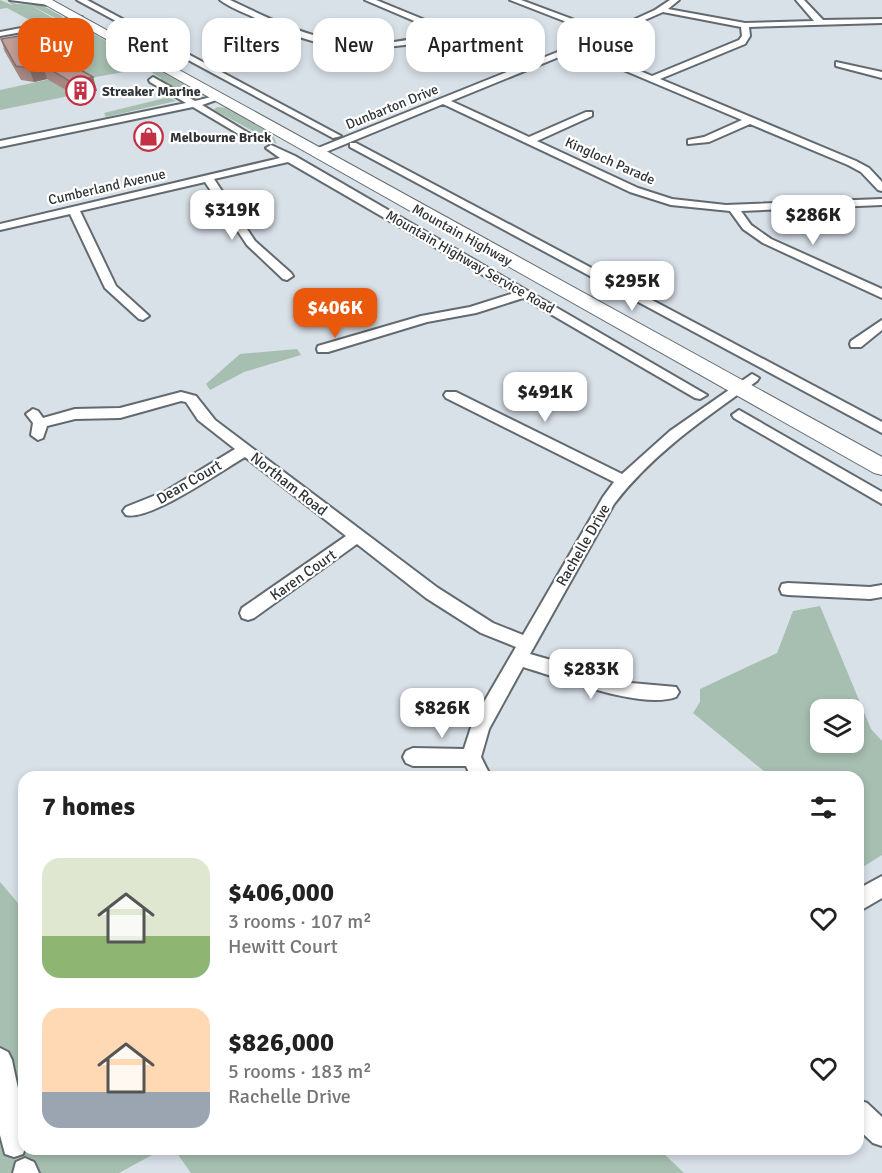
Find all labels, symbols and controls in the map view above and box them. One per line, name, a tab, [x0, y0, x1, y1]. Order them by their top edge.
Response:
chip: Buy	[18, 18, 94, 72]
chip: Rent	[106, 18, 190, 72]
chip: Filters	[202, 18, 301, 72]
chip: New	[313, 18, 394, 72]
chip: Apartment	[406, 18, 545, 72]
chip: House	[557, 18, 655, 72]
building icon: Streaker Marine	[65, 75, 97, 107]
street label: Dunbarton Drive	[343, 81, 441, 133]
place label: Streaker Marine	[102, 83, 201, 100]
shop icon: Melbourne Brick	[133, 121, 165, 153]
place label: Melbourne Brick	[170, 129, 272, 146]
street label: Kingloch Parade	[562, 134, 658, 188]
street label: Cumberland Avenue	[47, 165, 167, 209]
pin: $319K	[190, 190, 274, 241]
pin: $286K	[771, 195, 855, 246]
text: $319K	[204, 197, 260, 222]
street label: Mountain Highway	[409, 200, 515, 270]
text: $286K	[785, 202, 841, 227]
street label: Mountain Highway Service Road	[383, 207, 557, 317]
pin: $295K	[590, 261, 674, 312]
text: $295K	[604, 268, 660, 293]
pin: $406K	[293, 288, 377, 339]
text: $406K	[307, 295, 363, 320]
pin: $491K	[503, 372, 587, 423]
text: $491K	[517, 379, 573, 404]
street label: Northam Road	[247, 449, 331, 520]
street label: Dean Court	[153, 456, 225, 508]
street label: Rachelle Drive	[552, 501, 614, 589]
street label: Karen Court	[266, 546, 340, 604]
pin: $283K	[549, 649, 633, 700]
text: $283K	[563, 656, 619, 681]
pin: $826K	[400, 688, 484, 739]
text: $826K	[414, 695, 470, 720]
map controls	[810, 699, 864, 753]
button: layers	[810, 699, 864, 753]
text: 7 homes	[42, 791, 135, 823]
icon: filters	[807, 791, 840, 824]
text: $406,000	[228, 877, 334, 909]
icon: home	[90, 882, 162, 954]
icon: heart	[807, 902, 840, 935]
text: 3 rooms · 107 m²	[228, 909, 372, 934]
text: Hewitt Court	[228, 934, 338, 959]
text: $826,000	[228, 1027, 334, 1059]
icon: home	[90, 1032, 162, 1104]
icon: heart	[807, 1052, 840, 1085]
text: 5 rooms · 183 m²	[228, 1059, 372, 1084]
text: Rachelle Drive	[228, 1084, 351, 1109]

